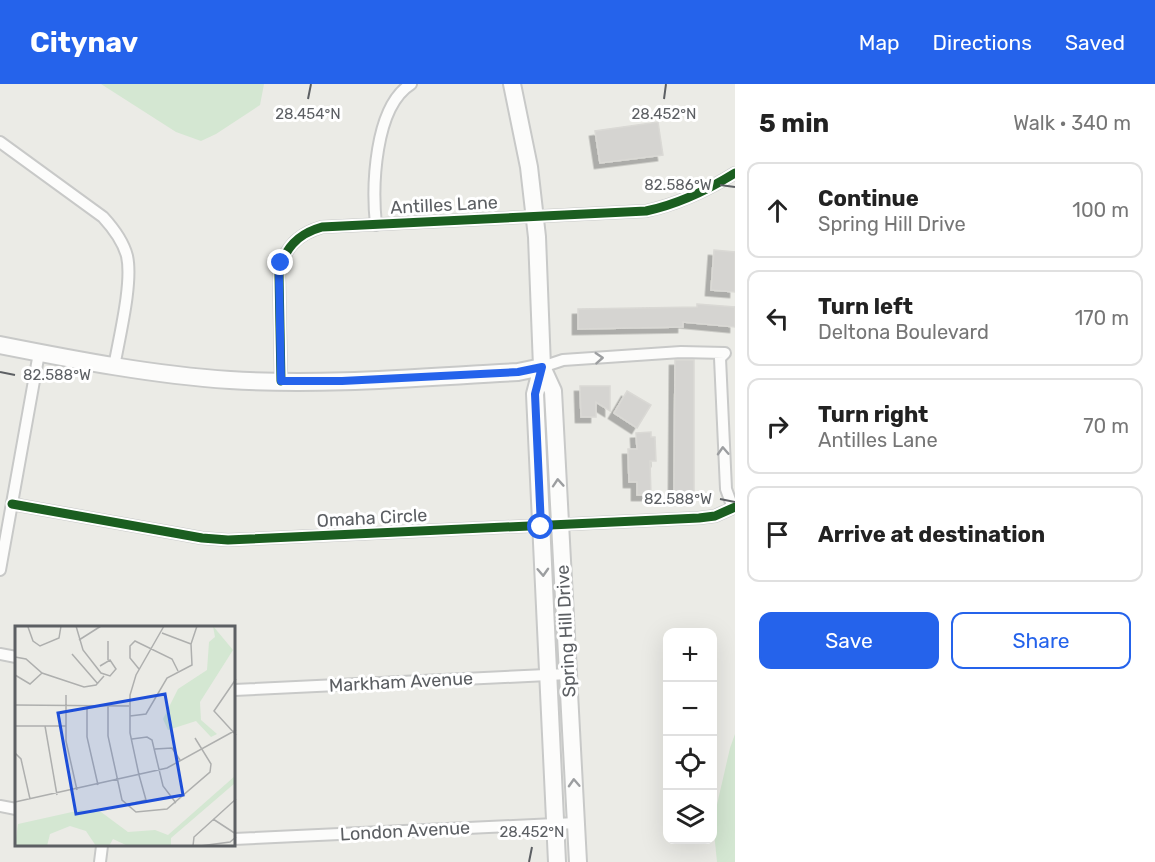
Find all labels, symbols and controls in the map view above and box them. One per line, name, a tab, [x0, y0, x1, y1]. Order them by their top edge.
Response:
text: Citynav	[30, 26, 138, 59]
text: Map	[859, 30, 900, 55]
text: Directions	[933, 30, 1032, 55]
text: Saved	[1065, 30, 1125, 55]
text: 28.454°N	[275, 105, 341, 123]
text: 28.452°N	[631, 105, 697, 123]
text: 5 min	[759, 108, 829, 139]
text: Walk · 340 m	[1013, 111, 1131, 135]
text: 82.586°W	[644, 176, 712, 194]
text: Continue	[818, 185, 919, 212]
street label: Antilles Lane	[390, 191, 498, 219]
icon: ahead	[761, 194, 794, 227]
text: 100 m	[1072, 198, 1129, 222]
text: Spring Hill Drive	[818, 212, 966, 236]
route end	[267, 249, 293, 275]
text: Turn left	[818, 293, 913, 320]
icon: left	[761, 302, 794, 335]
text: 170 m	[1075, 306, 1129, 330]
text: Deltona Boulevard	[818, 320, 989, 344]
one-way arrow	[595, 351, 604, 364]
text: 82.588°W	[23, 366, 91, 384]
text: Turn right	[818, 401, 928, 428]
icon: right	[761, 410, 794, 443]
text: 70 m	[1083, 414, 1129, 438]
text: Antilles Lane	[818, 428, 938, 452]
one-way arrow	[717, 446, 730, 455]
one-way arrow	[551, 479, 564, 488]
text: 82.588°W	[644, 490, 712, 508]
street label: Omaha Circle	[316, 504, 428, 532]
route start	[527, 513, 553, 539]
icon: arrive	[761, 518, 794, 551]
text: Arrive at destination	[818, 521, 1045, 548]
street label: Spring Hill Drive	[552, 564, 580, 698]
one-way arrow	[536, 567, 549, 576]
button: Save	[759, 612, 939, 669]
button: Share	[951, 612, 1131, 669]
inset map	[15, 626, 236, 847]
map controls	[663, 628, 717, 844]
button: +	[663, 628, 717, 682]
street label: Markham Avenue	[328, 667, 474, 697]
button: −	[663, 682, 717, 736]
button: locate	[663, 736, 717, 790]
one-way arrow	[567, 778, 580, 787]
button: layers	[663, 790, 717, 844]
street label: London Avenue	[339, 817, 471, 845]
text: 28.452°N	[499, 823, 565, 841]

